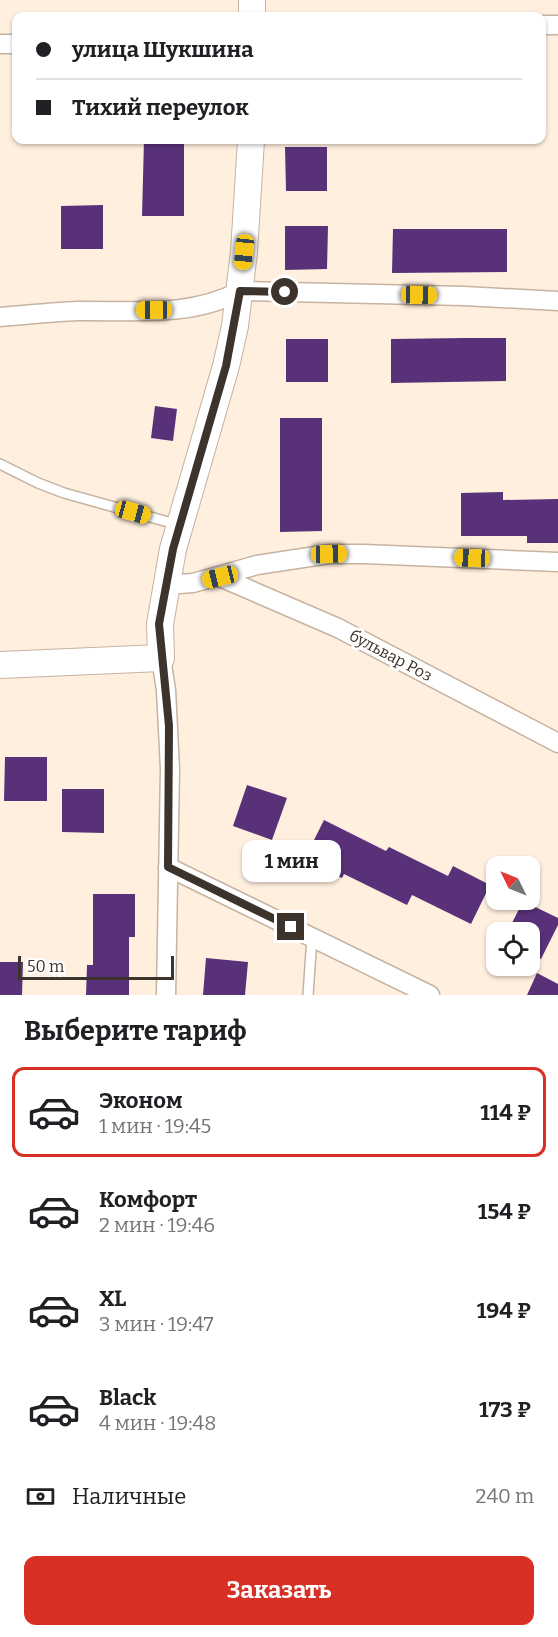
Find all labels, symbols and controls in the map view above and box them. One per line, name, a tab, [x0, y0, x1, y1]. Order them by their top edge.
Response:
text: улица Шукшина	[72, 36, 254, 63]
text: Тихий переулок	[72, 94, 249, 121]
car	[233, 233, 255, 271]
route start	[271, 278, 298, 305]
car	[401, 286, 437, 304]
car	[136, 301, 172, 319]
car	[113, 499, 153, 525]
car	[311, 545, 347, 563]
car	[454, 548, 490, 568]
car	[200, 564, 240, 590]
street label: бульвар Роз	[346, 626, 436, 685]
callout: 1 мин	[242, 840, 340, 882]
text: 1 мин	[264, 849, 319, 873]
north arrow	[486, 856, 540, 910]
map controls	[486, 856, 540, 976]
route end	[277, 913, 304, 940]
button: locate	[486, 922, 540, 976]
scale bar	[18, 953, 174, 980]
text: 50 m	[27, 957, 64, 976]
text: Выберите тариф	[24, 1015, 247, 1047]
icon: car	[27, 1085, 81, 1139]
text: Эконом	[99, 1087, 182, 1114]
text: 114 ₽	[480, 1099, 531, 1126]
text: 1 мин · 19:45	[99, 1114, 211, 1138]
icon: car	[27, 1184, 81, 1238]
text: Комфорт	[99, 1186, 197, 1213]
text: 154 ₽	[478, 1198, 531, 1225]
text: 2 мин · 19:46	[99, 1213, 215, 1237]
icon: car	[27, 1283, 81, 1337]
text: XL	[99, 1285, 126, 1312]
text: 194 ₽	[477, 1297, 531, 1324]
text: 3 мин · 19:47	[99, 1312, 214, 1336]
icon: car	[27, 1382, 81, 1436]
text: Black	[99, 1384, 156, 1411]
text: 173 ₽	[479, 1396, 531, 1423]
text: 4 мин · 19:48	[99, 1411, 216, 1435]
icon: cash	[24, 1480, 57, 1513]
text: Наличные	[72, 1483, 186, 1510]
text: 240 m	[476, 1484, 534, 1508]
button: Заказать	[24, 1556, 534, 1625]

